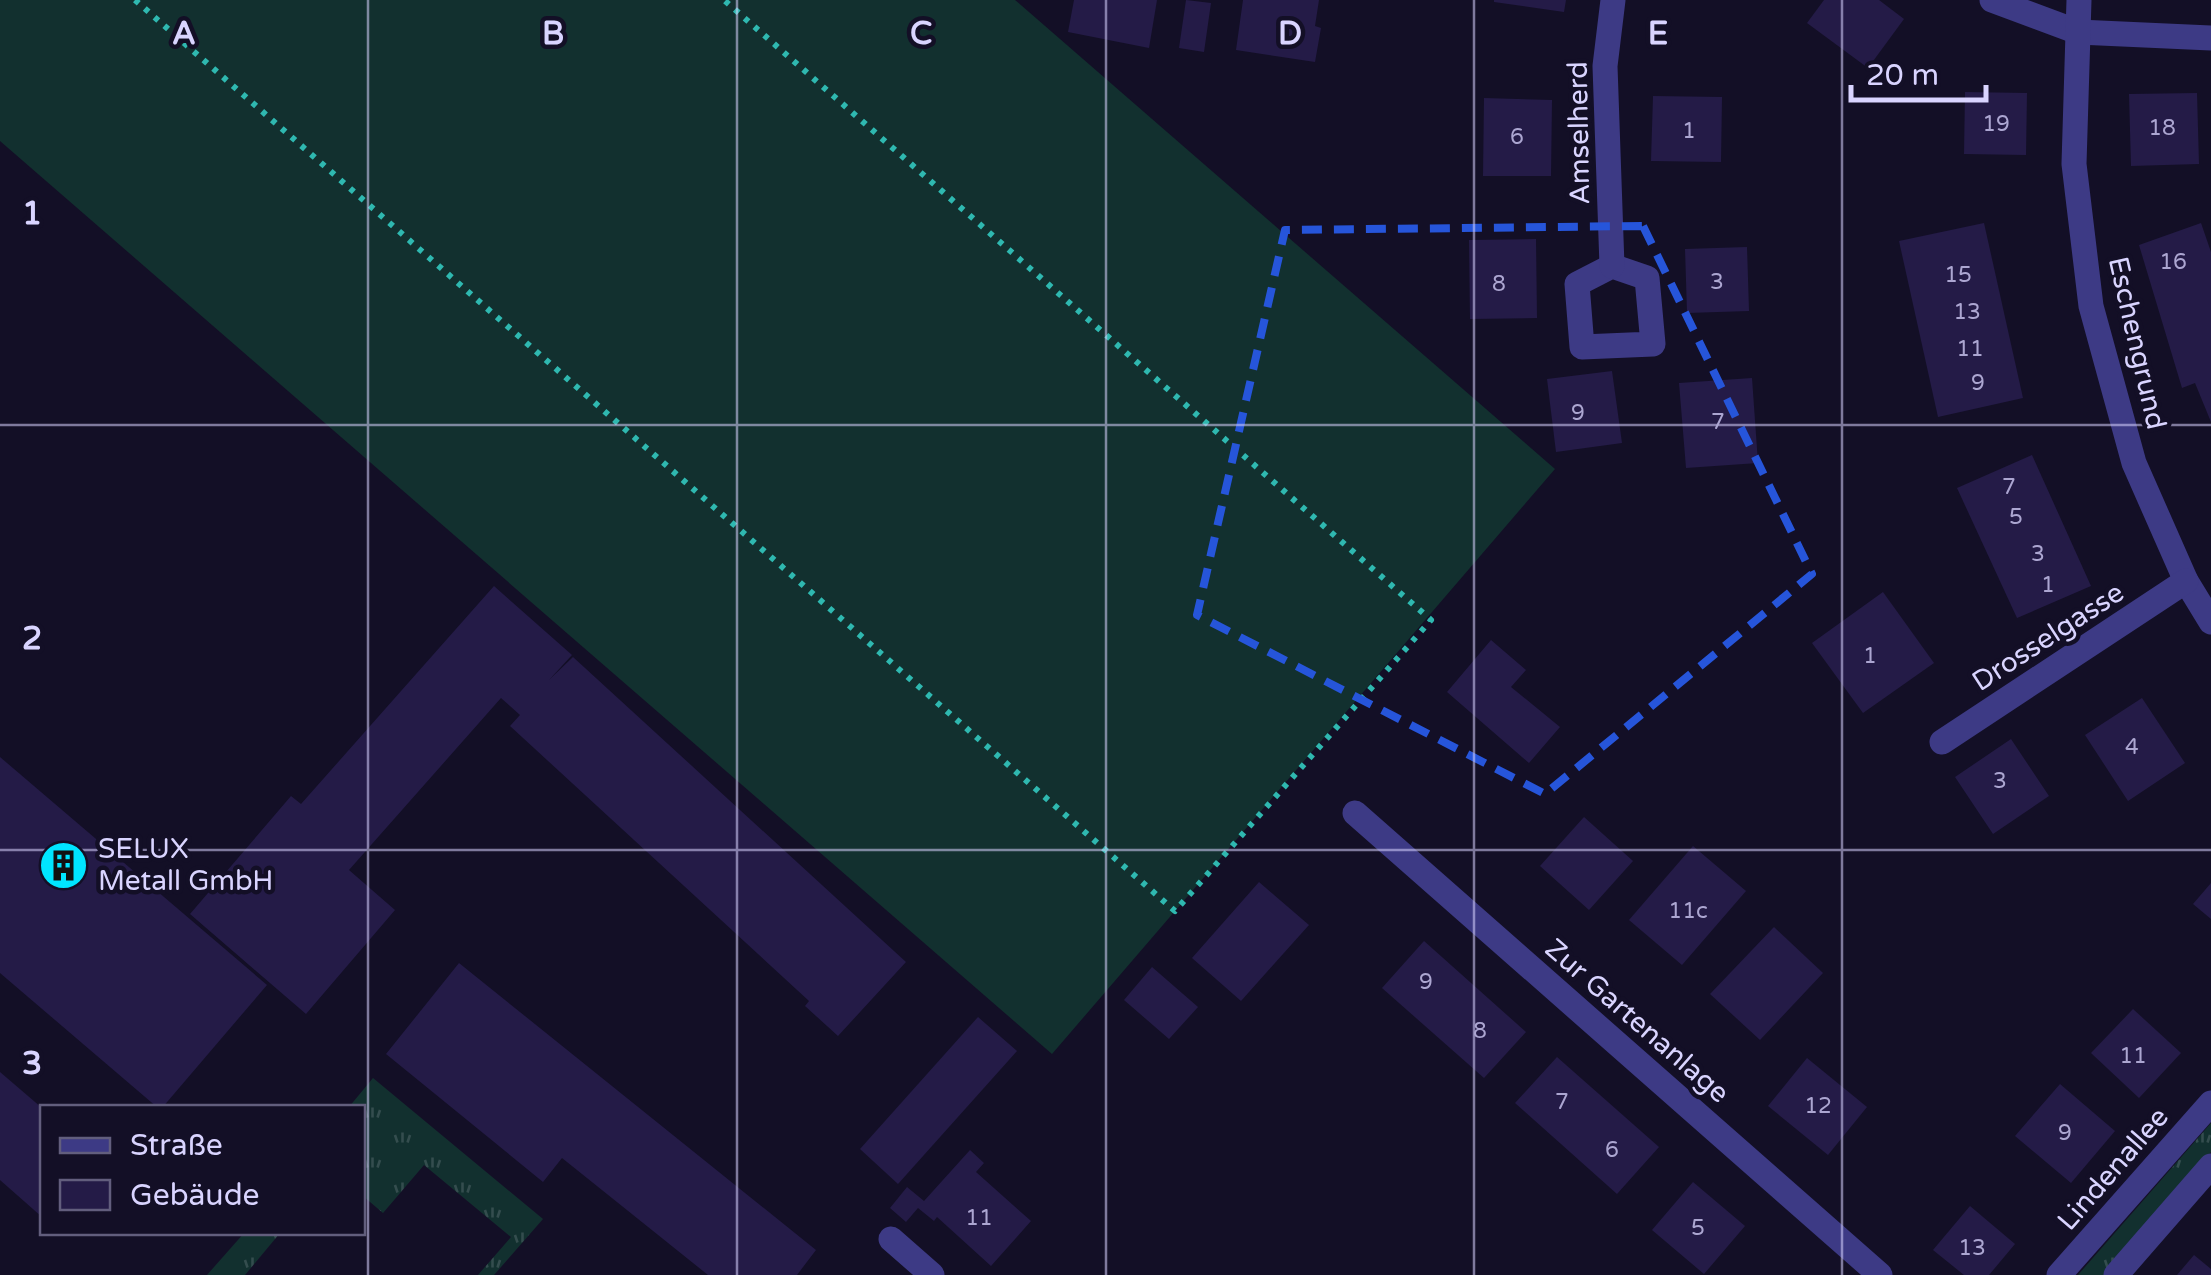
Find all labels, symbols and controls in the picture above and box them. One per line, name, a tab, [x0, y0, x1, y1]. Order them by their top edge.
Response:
text: A	[172, 15, 196, 53]
text: B	[542, 15, 564, 53]
text: C	[910, 15, 932, 53]
text: D	[1278, 15, 1302, 53]
text: E	[1648, 15, 1668, 53]
scale bar	[1851, 40, 1986, 102]
text: 20 m	[1866, 57, 1939, 94]
street label: Amselherd	[1561, 61, 1597, 205]
house number: 19	[1982, 111, 2010, 137]
house number: 18	[2148, 115, 2176, 141]
house number: 1	[1682, 118, 1696, 144]
house number: 6	[1510, 124, 1524, 150]
text: 1	[22, 195, 42, 233]
house number: 16	[2159, 249, 2187, 275]
street label: Eschengrund	[2101, 253, 2173, 433]
house number: 15	[1944, 262, 1972, 288]
house number: 3	[1710, 269, 1724, 295]
house number: 8	[1492, 271, 1506, 297]
house number: 13	[1953, 299, 1981, 325]
house number: 11	[1956, 336, 1984, 362]
house number: 9	[1971, 370, 1985, 396]
house number: 9	[1571, 400, 1585, 426]
house number: 7	[1711, 409, 1725, 435]
house number: 7	[2002, 474, 2016, 500]
house number: 5	[2009, 504, 2023, 530]
house number: 3	[2031, 541, 2045, 567]
house number: 1	[2041, 572, 2055, 598]
street label: Drosselgasse	[1966, 575, 2130, 699]
text: 2	[22, 620, 42, 658]
house number: 1	[1863, 643, 1877, 669]
house number: 4	[2125, 734, 2139, 760]
house number: 3	[1993, 768, 2007, 794]
place label: SELUX Metall GmbH	[98, 832, 273, 898]
building icon: SELUX Metall GmbH	[37, 839, 89, 891]
house number: 11c	[1668, 898, 1708, 924]
street label: Zur Gartenanlage	[1538, 932, 1736, 1110]
house number: 9	[1419, 969, 1433, 995]
house number: 8	[1473, 1018, 1487, 1044]
house number: 11	[2119, 1043, 2147, 1069]
text: 3	[22, 1045, 42, 1083]
house number: 7	[1555, 1089, 1569, 1115]
house number: 12	[1804, 1093, 1832, 1119]
street label: Lindenallee	[2050, 1100, 2176, 1238]
legend	[40, 1105, 365, 1235]
house number: 9	[2058, 1120, 2072, 1146]
text: Straße	[130, 1127, 223, 1164]
house number: 6	[1605, 1137, 1619, 1163]
text: Gebäude	[130, 1177, 260, 1214]
house number: 11	[965, 1205, 993, 1231]
house number: 5	[1691, 1215, 1705, 1241]
house number: 13	[1958, 1235, 1986, 1261]

